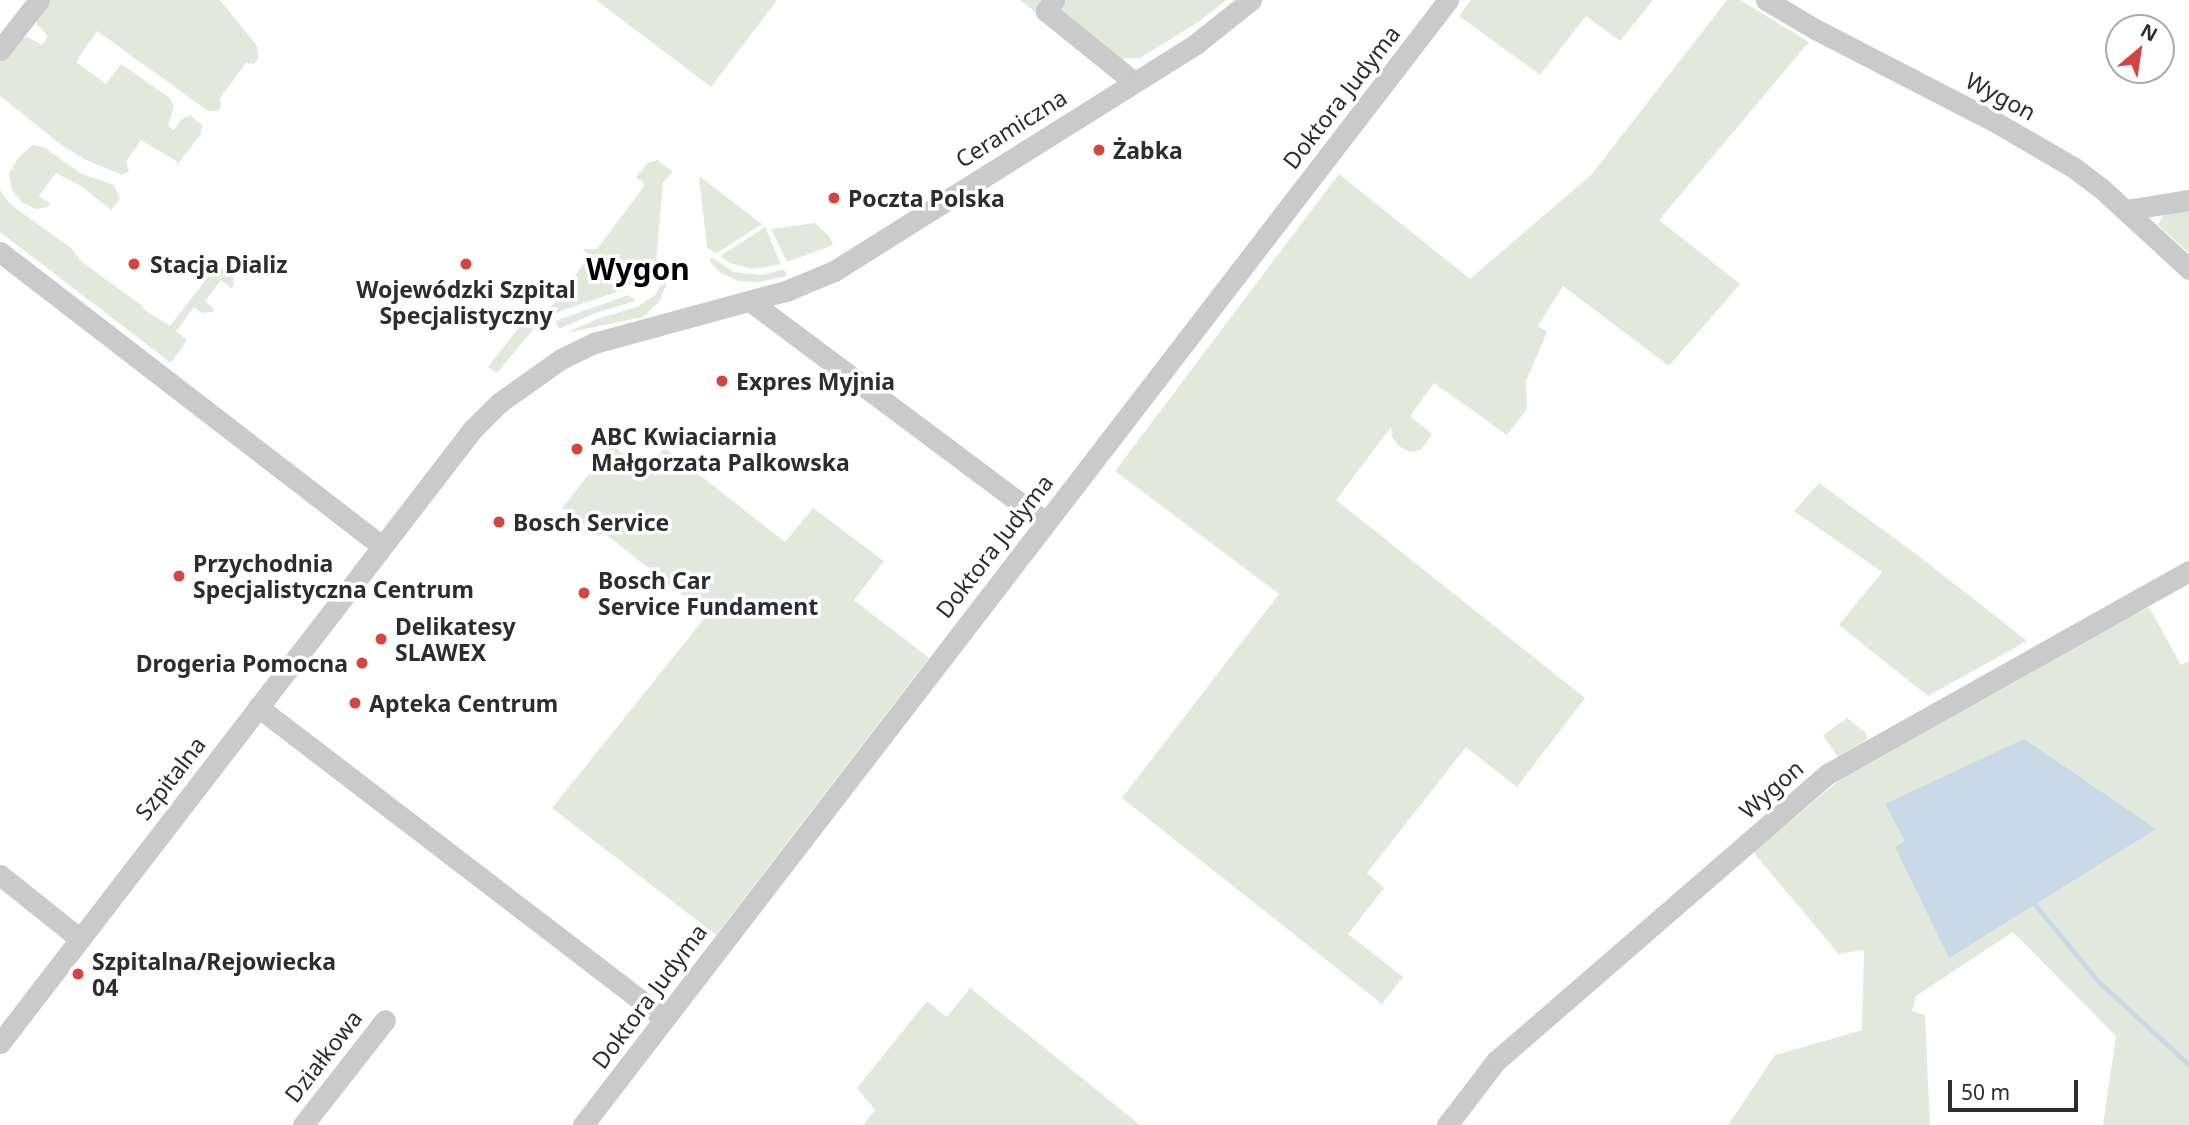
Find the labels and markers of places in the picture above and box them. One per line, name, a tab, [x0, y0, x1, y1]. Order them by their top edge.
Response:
place label: Żabka	[1113, 136, 1183, 164]
marker: Żabka	[1091, 142, 1107, 158]
place label: Poczta Polska	[848, 184, 1005, 212]
marker: Poczta Polska	[826, 190, 842, 206]
place label: Stacja Dializ	[150, 250, 287, 278]
marker: Stacja Dializ	[124, 254, 144, 274]
marker: Wojewódzki Szpital Specjalistyczny	[458, 256, 474, 272]
place label: Wojewódzki Szpital Specjalistyczny	[356, 275, 576, 329]
place label: Expres Myjnia	[736, 367, 895, 395]
marker: Expres Myjnia	[714, 373, 730, 389]
place label: ABC Kwiaciarnia Małgorzata Palkowska	[591, 422, 850, 476]
marker: ABC Kwiaciarnia Małgorzata Palkowska	[569, 441, 585, 457]
place label: Bosch Service	[513, 508, 669, 536]
marker: Bosch Service	[491, 514, 507, 530]
place label: Przychodnia Specjalistyczna Centrum	[193, 549, 474, 603]
place label: Bosch Car Service Fundament	[598, 566, 818, 620]
marker: Przychodnia Specjalistyczna Centrum	[171, 568, 187, 584]
marker: Bosch Car Service Fundament	[576, 585, 592, 601]
place label: Delikatesy SLAWEX	[395, 612, 516, 666]
marker: Delikatesy SLAWEX	[373, 631, 389, 647]
place label: Drogeria Pomocna	[136, 649, 348, 677]
marker: Drogeria Pomocna	[354, 655, 370, 671]
place label: Apteka Centrum	[369, 689, 558, 717]
marker: Apteka Centrum	[347, 695, 363, 711]
place label: Szpitalna/Rejowiecka 04	[92, 947, 336, 1001]
marker: Szpitalna/Rejowiecka 04	[70, 966, 86, 982]

